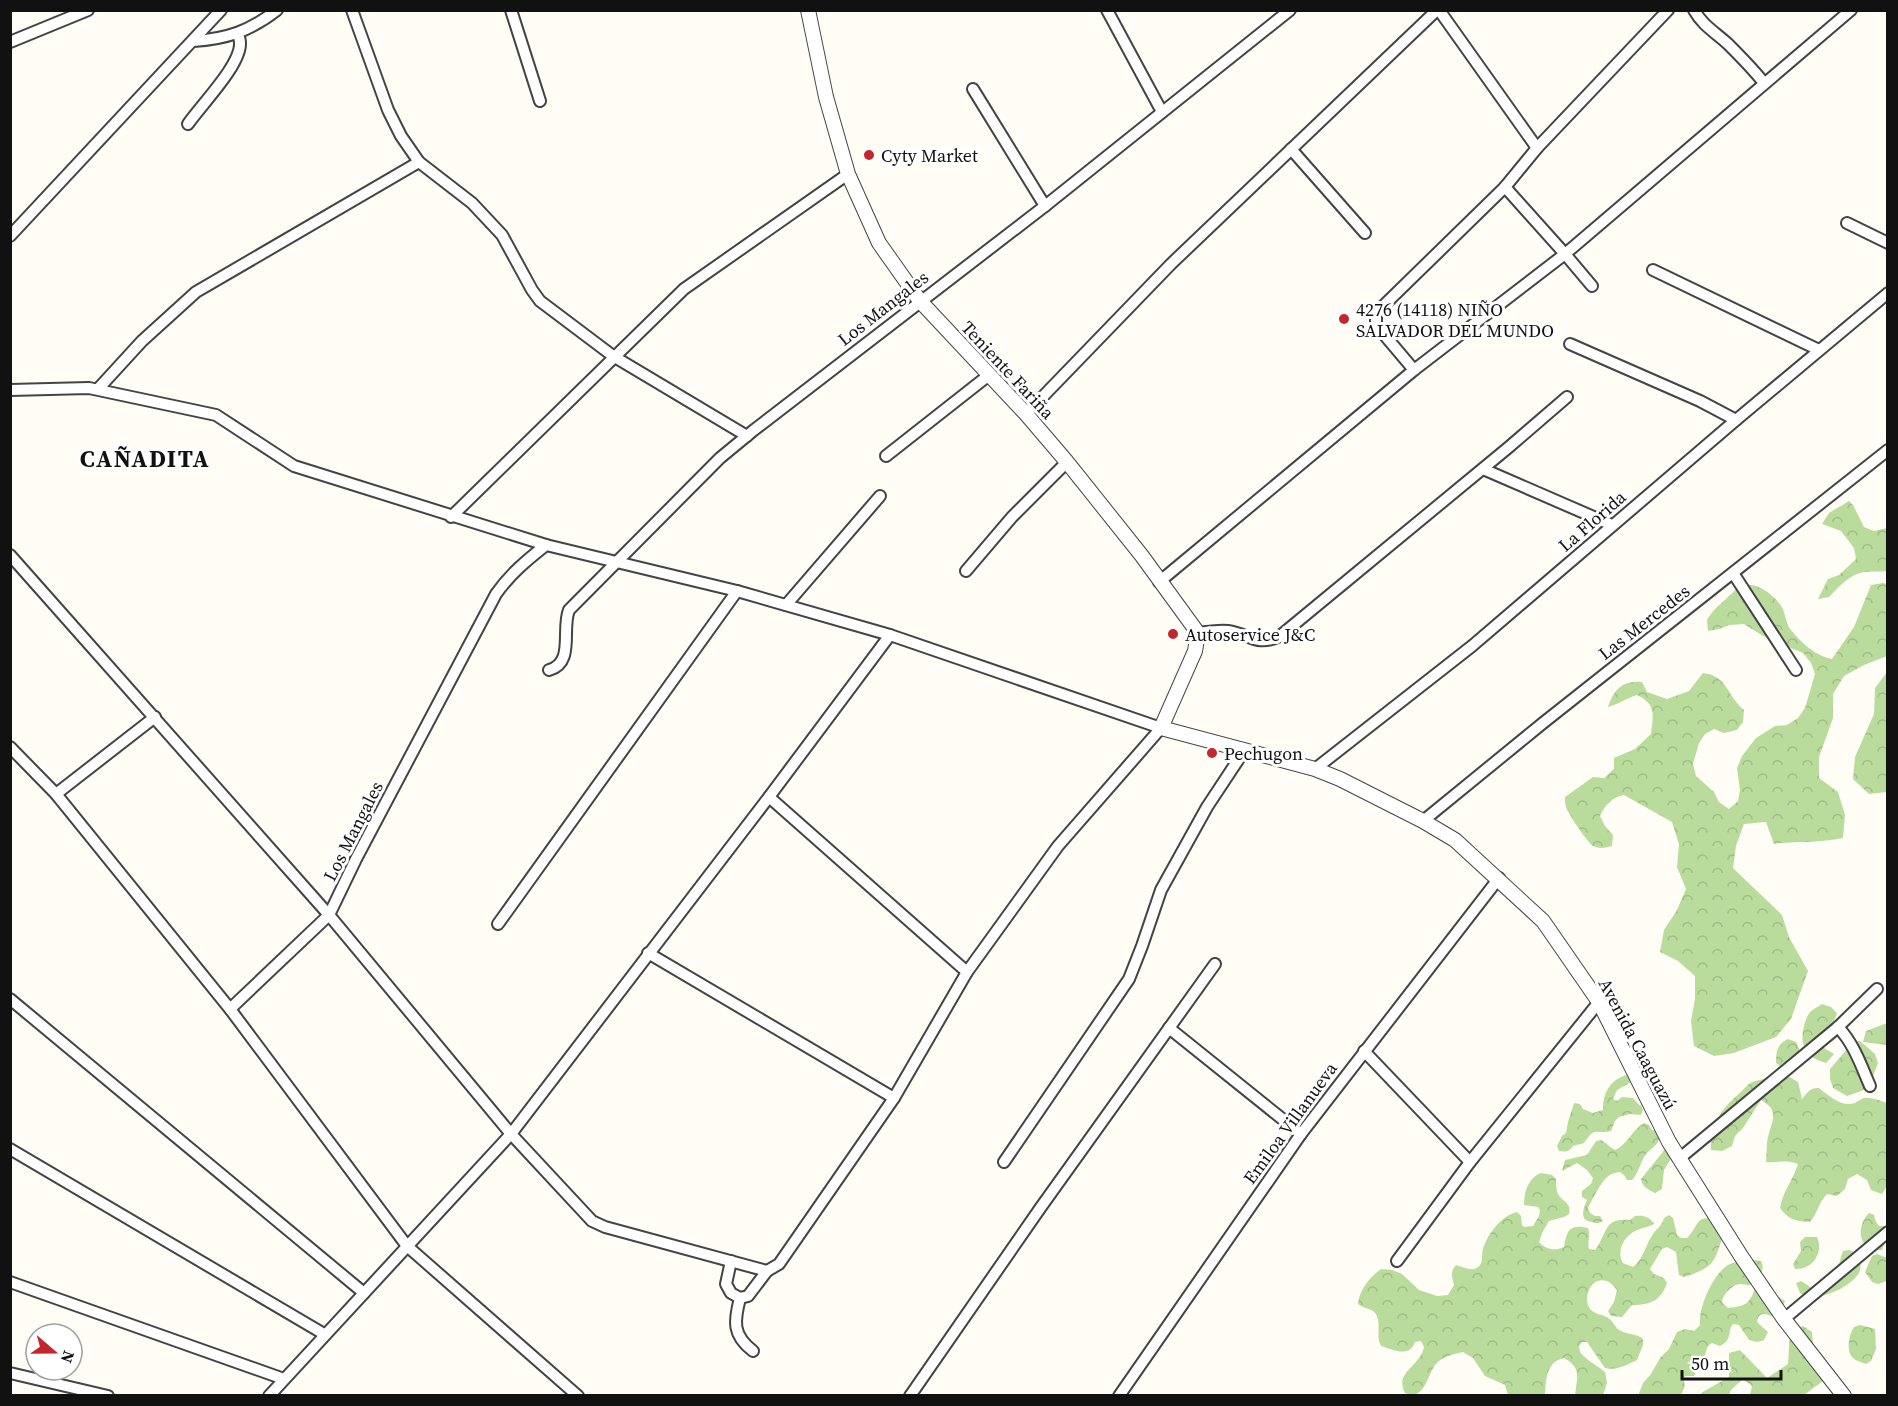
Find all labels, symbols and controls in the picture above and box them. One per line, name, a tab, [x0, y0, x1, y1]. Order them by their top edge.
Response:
place label: Cyty Market	[881, 143, 978, 168]
marker: Cyty Market	[862, 148, 876, 162]
street label: Los Mangales	[832, 264, 934, 351]
place label: 4276 (14118) NIÑO SALVADOR DEL MUNDO	[1356, 297, 1554, 343]
marker: 4276 (14118) NIÑO SALVADOR DEL MUNDO	[1337, 312, 1351, 326]
street label: Teniente Fariña	[956, 315, 1061, 425]
district label: CAÑADITA	[80, 442, 210, 475]
street label: La Florida	[1553, 484, 1632, 557]
street label: Las Mercedes	[1593, 578, 1695, 666]
place label: Autoservice J&C	[1185, 622, 1315, 647]
marker: Autoservice J&C	[1166, 627, 1180, 641]
place label: Pechugon	[1224, 741, 1303, 766]
marker: Pechugon	[1205, 746, 1219, 760]
street label: Los Mangales	[317, 777, 389, 885]
street label: Avenida Caaguazú	[1593, 974, 1683, 1114]
street label: Emiloa Villanueva	[1237, 1056, 1343, 1189]
north arrow	[24, 1322, 84, 1382]
scale bar	[1682, 1343, 1781, 1381]
text: N	[56, 1348, 80, 1367]
text: 50 m	[1691, 1351, 1729, 1376]

